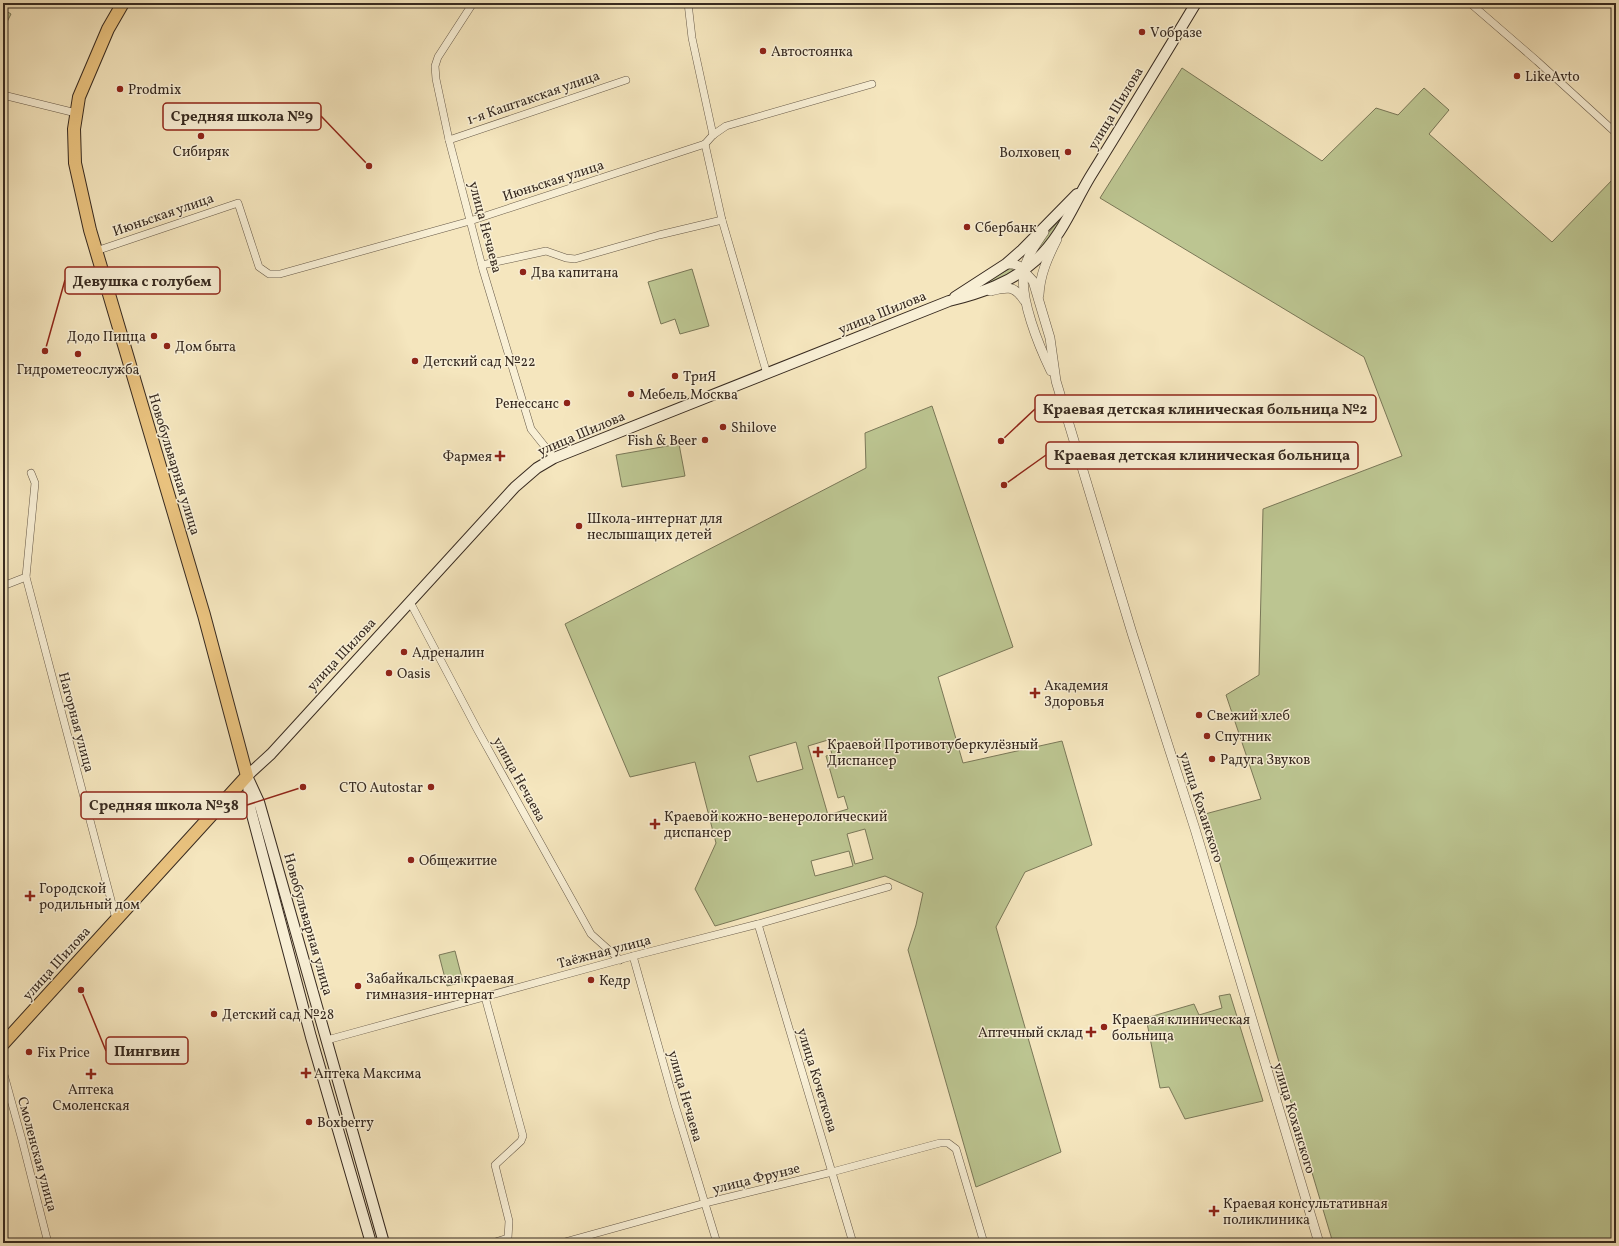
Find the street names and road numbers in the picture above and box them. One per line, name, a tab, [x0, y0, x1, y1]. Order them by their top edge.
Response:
street label: улица Шилова	[1084, 64, 1149, 154]
street label: 1-я Каштакская улица	[464, 67, 603, 130]
street label: Июньская улица	[500, 156, 607, 207]
street label: улица Нечаева	[463, 179, 506, 275]
street label: Июньская улица	[110, 189, 217, 242]
street label: улица Шилова	[836, 287, 930, 340]
street label: Новобульварная улица	[143, 391, 204, 538]
street label: улица Шилова	[535, 407, 628, 461]
street label: улица Шилова	[303, 614, 381, 696]
street label: Нагорная улица	[53, 670, 98, 775]
street label: улица Нечаева	[488, 734, 550, 826]
street label: улица Коханского	[1174, 750, 1227, 865]
street label: Новобульварная улица	[278, 851, 337, 998]
street label: улица Шилова	[19, 923, 96, 1005]
street label: Таёжная улица	[555, 931, 653, 974]
street label: улица Кочеткова	[792, 1026, 841, 1135]
street label: улица Нечаева	[662, 1049, 707, 1144]
street label: улица Коханского	[1268, 1061, 1319, 1176]
street label: Смоленская улица	[12, 1095, 61, 1214]
street label: улица Фрунзе	[711, 1159, 803, 1200]

